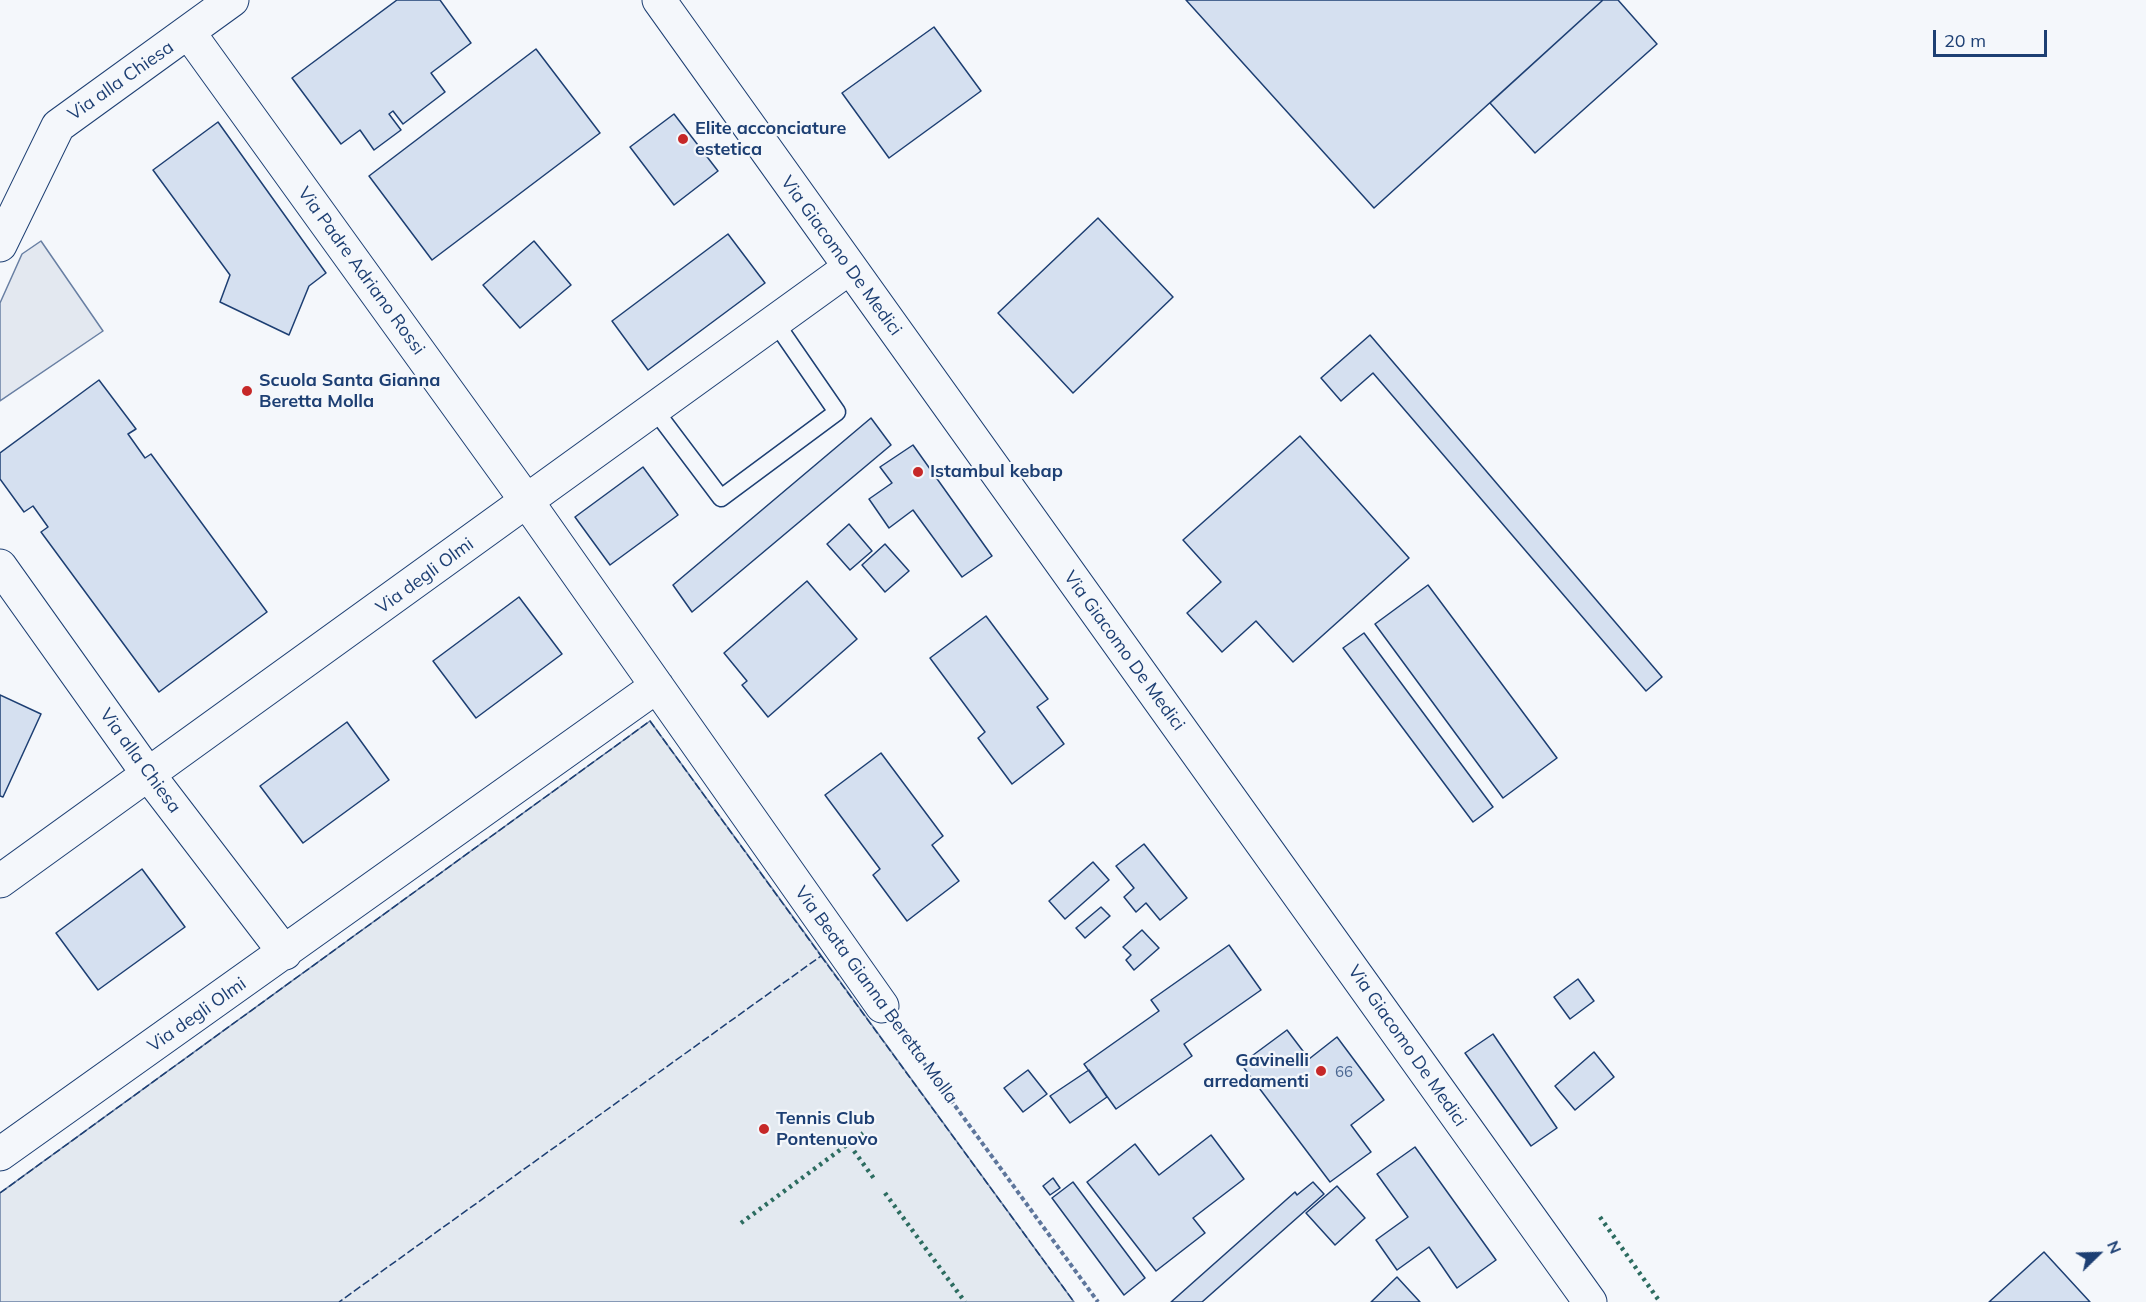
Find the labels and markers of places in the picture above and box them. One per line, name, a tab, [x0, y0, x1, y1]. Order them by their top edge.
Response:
place label: Elite acconciature estetica	[695, 118, 846, 160]
marker: Elite acconciature estetica	[676, 132, 690, 146]
place label: Scuola Santa Gianna Beretta Molla	[259, 370, 440, 412]
marker: Scuola Santa Gianna Beretta Molla	[240, 384, 254, 398]
place label: Istambul kebap	[930, 461, 1063, 483]
marker: Istambul kebap	[911, 465, 925, 479]
place label: Gavinelli arredamenti	[1203, 1050, 1309, 1092]
marker: Gavinelli arredamenti	[1314, 1064, 1328, 1078]
place label: Tennis Club Pontenuovo	[776, 1108, 878, 1150]
marker: Tennis Club Pontenuovo	[757, 1122, 771, 1136]

